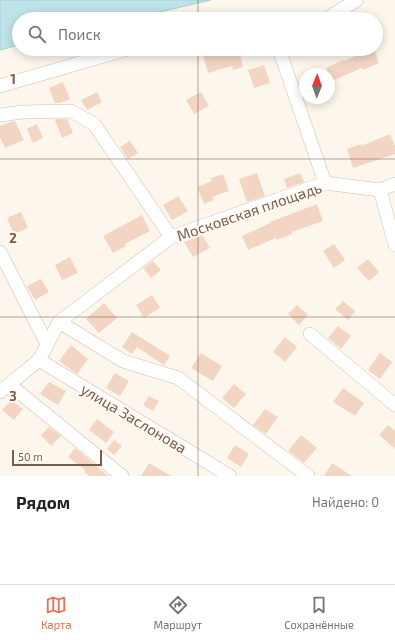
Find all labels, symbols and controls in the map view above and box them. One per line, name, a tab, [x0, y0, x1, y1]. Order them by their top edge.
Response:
search box	[12, 12, 383, 56]
icon: search	[26, 23, 48, 45]
text: Поиск	[58, 25, 101, 43]
north arrow	[299, 68, 335, 104]
text: 1	[10, 71, 16, 87]
street label: Московская площадь	[174, 178, 324, 244]
text: 2	[9, 230, 17, 246]
street label: улица Заслонова	[77, 379, 190, 457]
text: 3	[9, 388, 17, 404]
scale bar	[12, 448, 102, 467]
text: 50 m	[18, 450, 43, 463]
text: Рядом	[16, 492, 70, 512]
text: Найдено: 0	[312, 494, 379, 510]
tab: Карта	[41, 594, 72, 631]
tab: Маршрут	[154, 594, 202, 631]
tab: Сохранённые	[284, 594, 354, 631]

